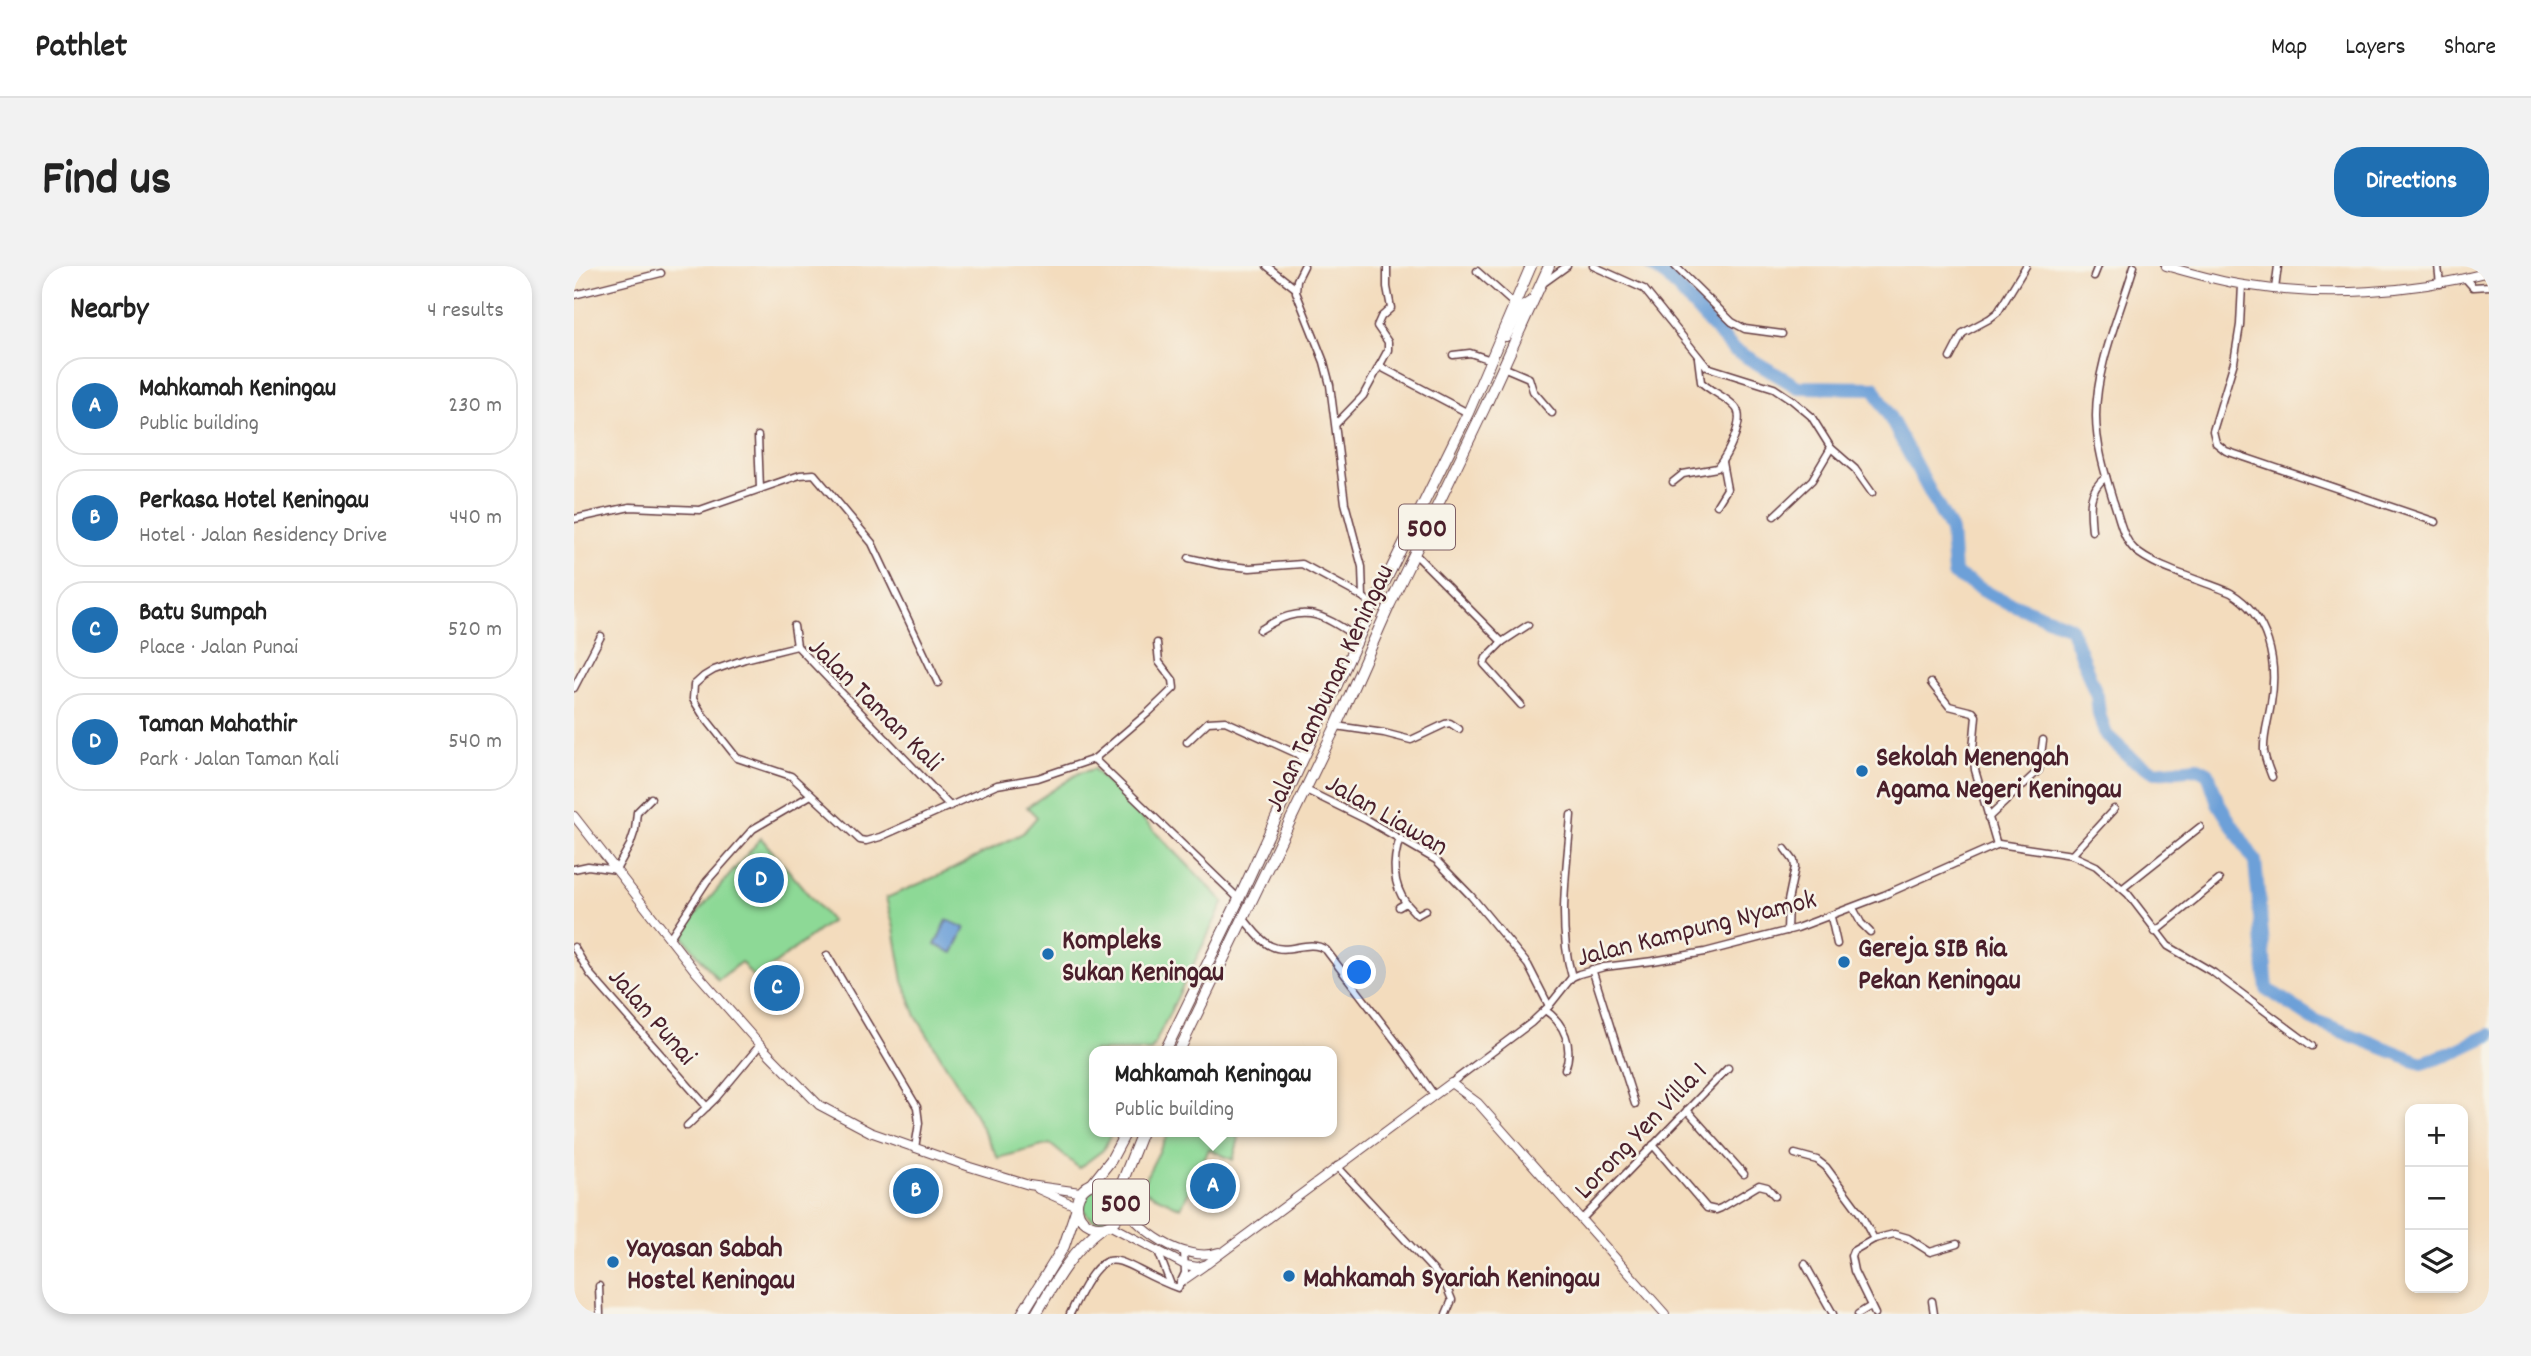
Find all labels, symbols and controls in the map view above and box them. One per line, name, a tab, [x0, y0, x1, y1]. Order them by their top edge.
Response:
text: Pathlet	[35, 25, 127, 72]
text: Map	[2271, 31, 2307, 65]
text: Layers	[2345, 31, 2406, 65]
text: Share	[2444, 31, 2496, 65]
text: Find us	[42, 147, 171, 217]
button: Directions	[2334, 147, 2489, 217]
text: Nearby	[70, 290, 148, 333]
text: 4 results	[427, 295, 504, 328]
text: Mahkamah Keningau	[139, 371, 336, 408]
text: A	[89, 390, 101, 423]
text: 230 m	[448, 390, 502, 423]
text: Public building	[139, 408, 259, 441]
text: Perkasa Hotel Keningau	[139, 483, 369, 520]
text: B	[90, 502, 100, 535]
text: 440 m	[449, 502, 502, 535]
road number: 500	[1399, 504, 1455, 550]
text: Hotel · Jalan Residency Drive	[139, 520, 387, 553]
street label: Jalan Tambunan Keningau	[1256, 559, 1407, 820]
text: Batu Sumpah	[139, 595, 267, 632]
text: C	[89, 614, 101, 647]
text: 520 m	[448, 614, 502, 647]
street label: Jalan Taman Kali	[797, 630, 950, 783]
text: Place · Jalan Punai	[139, 632, 298, 665]
text: Taman Mahathir	[139, 707, 297, 744]
text: D	[89, 726, 101, 759]
text: 540 m	[448, 726, 502, 759]
place label: Sekolah Menengah Agama Negeri Keningau	[1876, 740, 2122, 812]
text: Park · Jalan Taman Kali	[139, 744, 339, 777]
marker: Sekolah Menengah Agama Negeri Keningau	[1854, 763, 1870, 779]
street label: Jalan Liawan	[1316, 766, 1455, 869]
pin: D	[738, 854, 784, 906]
street label: Jalan Kampung Nyamok	[1573, 882, 1821, 980]
place label: Kompleks Sukan Keningau	[1062, 923, 1224, 995]
place label: Gereja SIB Ria Pekan Keningau	[1858, 931, 2021, 1003]
marker: Kompleks Sukan Keningau	[1040, 946, 1056, 962]
marker: Gereja SIB Ria Pekan Keningau	[1836, 954, 1852, 970]
your location	[1342, 955, 1376, 989]
street label: Jalan Punai	[596, 960, 704, 1076]
pin: C	[754, 962, 800, 1014]
popup	[1089, 1046, 1337, 1137]
street label: Lorong Yen Villa 1	[1566, 1055, 1719, 1210]
text: Mahkamah Keningau	[1114, 1057, 1312, 1094]
text: Public building	[1114, 1094, 1234, 1127]
map controls	[2405, 1104, 2468, 1293]
button: +	[2405, 1104, 2468, 1167]
pin: A	[1190, 1160, 1236, 1212]
pin: B	[893, 1165, 939, 1217]
button: −	[2405, 1167, 2468, 1230]
road number: 500	[1093, 1180, 1149, 1225]
button: layers	[2405, 1230, 2468, 1293]
place label: Yayasan Sabah Hostel Keningau	[626, 1231, 795, 1303]
marker: Yayasan Sabah Hostel Keningau	[605, 1254, 621, 1270]
place label: Mahkamah Syariah Keningau	[1303, 1261, 1600, 1301]
marker: Mahkamah Syariah Keningau	[1281, 1268, 1297, 1284]

